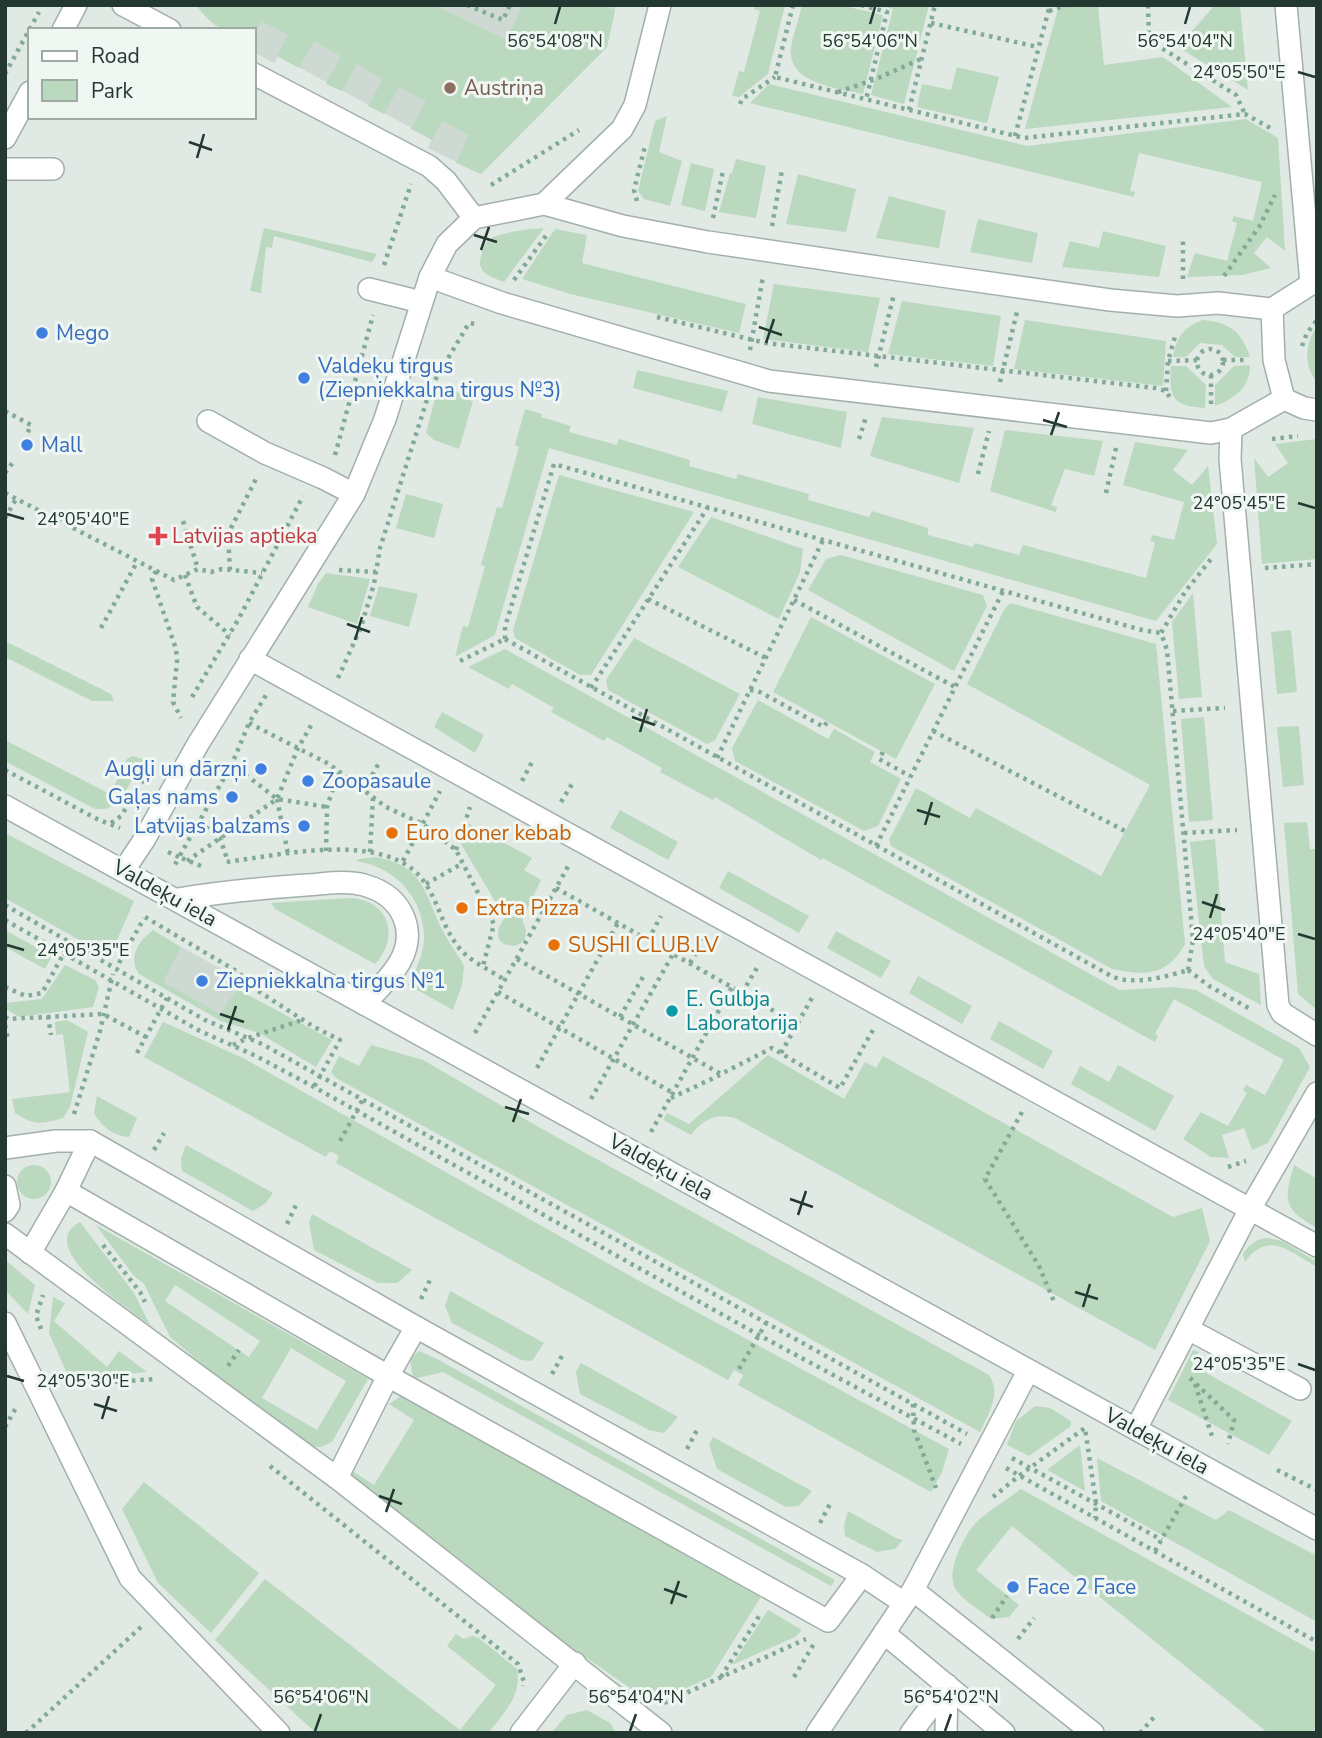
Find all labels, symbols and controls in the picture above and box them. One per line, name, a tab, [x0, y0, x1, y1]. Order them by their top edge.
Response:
legend	[28, 28, 256, 119]
text: 56°54'08"N	[507, 29, 603, 53]
text: 56°54'06"N	[822, 29, 918, 53]
text: 56°54'04"N	[1137, 29, 1233, 53]
text: Road	[91, 42, 140, 70]
text: 24°05'50"E	[1193, 60, 1286, 84]
place label: Austriņa	[464, 74, 544, 102]
text: Park	[91, 77, 133, 105]
marker: Austriņa	[442, 80, 458, 96]
place label: Mego	[56, 319, 109, 347]
marker: Mego	[34, 325, 50, 341]
place label: Valdeķu tirgus (Ziepniekkalna tirgus №3)	[317, 352, 562, 404]
marker: Valdeķu tirgus (Ziepniekkalna tirgus №3)	[296, 370, 312, 386]
place label: Mall	[41, 431, 83, 459]
marker: Mall	[19, 437, 35, 453]
text: 24°05'45"E	[1193, 491, 1286, 515]
text: 24°05'40"E	[37, 507, 130, 531]
place label: Latvijas aptieka	[172, 522, 317, 550]
marker: Latvijas aptieka	[150, 528, 166, 544]
place label: Augļi un dārzņi	[105, 755, 247, 783]
marker: Augļi un dārzņi	[253, 761, 269, 777]
place label: Zoopasaule	[322, 767, 431, 795]
marker: Zoopasaule	[300, 773, 316, 789]
place label: Gaļas nams	[108, 783, 218, 811]
marker: Gaļas nams	[224, 789, 240, 805]
place label: Latvijas balzams	[134, 812, 290, 840]
marker: Latvijas balzams	[296, 818, 312, 834]
place label: Euro doner kebab	[406, 819, 571, 847]
marker: Euro doner kebab	[384, 825, 400, 841]
street label: Valdeķu iela	[107, 852, 222, 933]
place label: Extra Pizza	[476, 894, 579, 922]
marker: Extra Pizza	[454, 900, 470, 916]
text: 24°05'40"E	[1193, 922, 1286, 946]
place label: SUSHI CLUB.LV	[568, 931, 719, 959]
marker: SUSHI CLUB.LV	[546, 937, 562, 953]
text: 24°05'35"E	[37, 938, 130, 962]
place label: Ziepniekkalna tirgus №1	[216, 967, 446, 995]
marker: Ziepniekkalna tirgus №1	[194, 973, 210, 989]
place label: E. Gulbja Laboratorija	[686, 985, 798, 1037]
marker: E. Gulbja Laboratorija	[664, 1003, 680, 1019]
street label: Valdeķu iela	[603, 1126, 718, 1207]
text: 24°05'35"E	[1193, 1352, 1286, 1376]
text: 24°05'30"E	[37, 1369, 130, 1393]
street label: Valdeķu iela	[1099, 1400, 1214, 1481]
place label: Face 2 Face	[1027, 1573, 1136, 1601]
marker: Face 2 Face	[1005, 1579, 1021, 1595]
text: 56°54'06"N	[273, 1685, 369, 1709]
text: 56°54'04"N	[588, 1685, 684, 1709]
text: 56°54'02"N	[903, 1685, 999, 1709]

